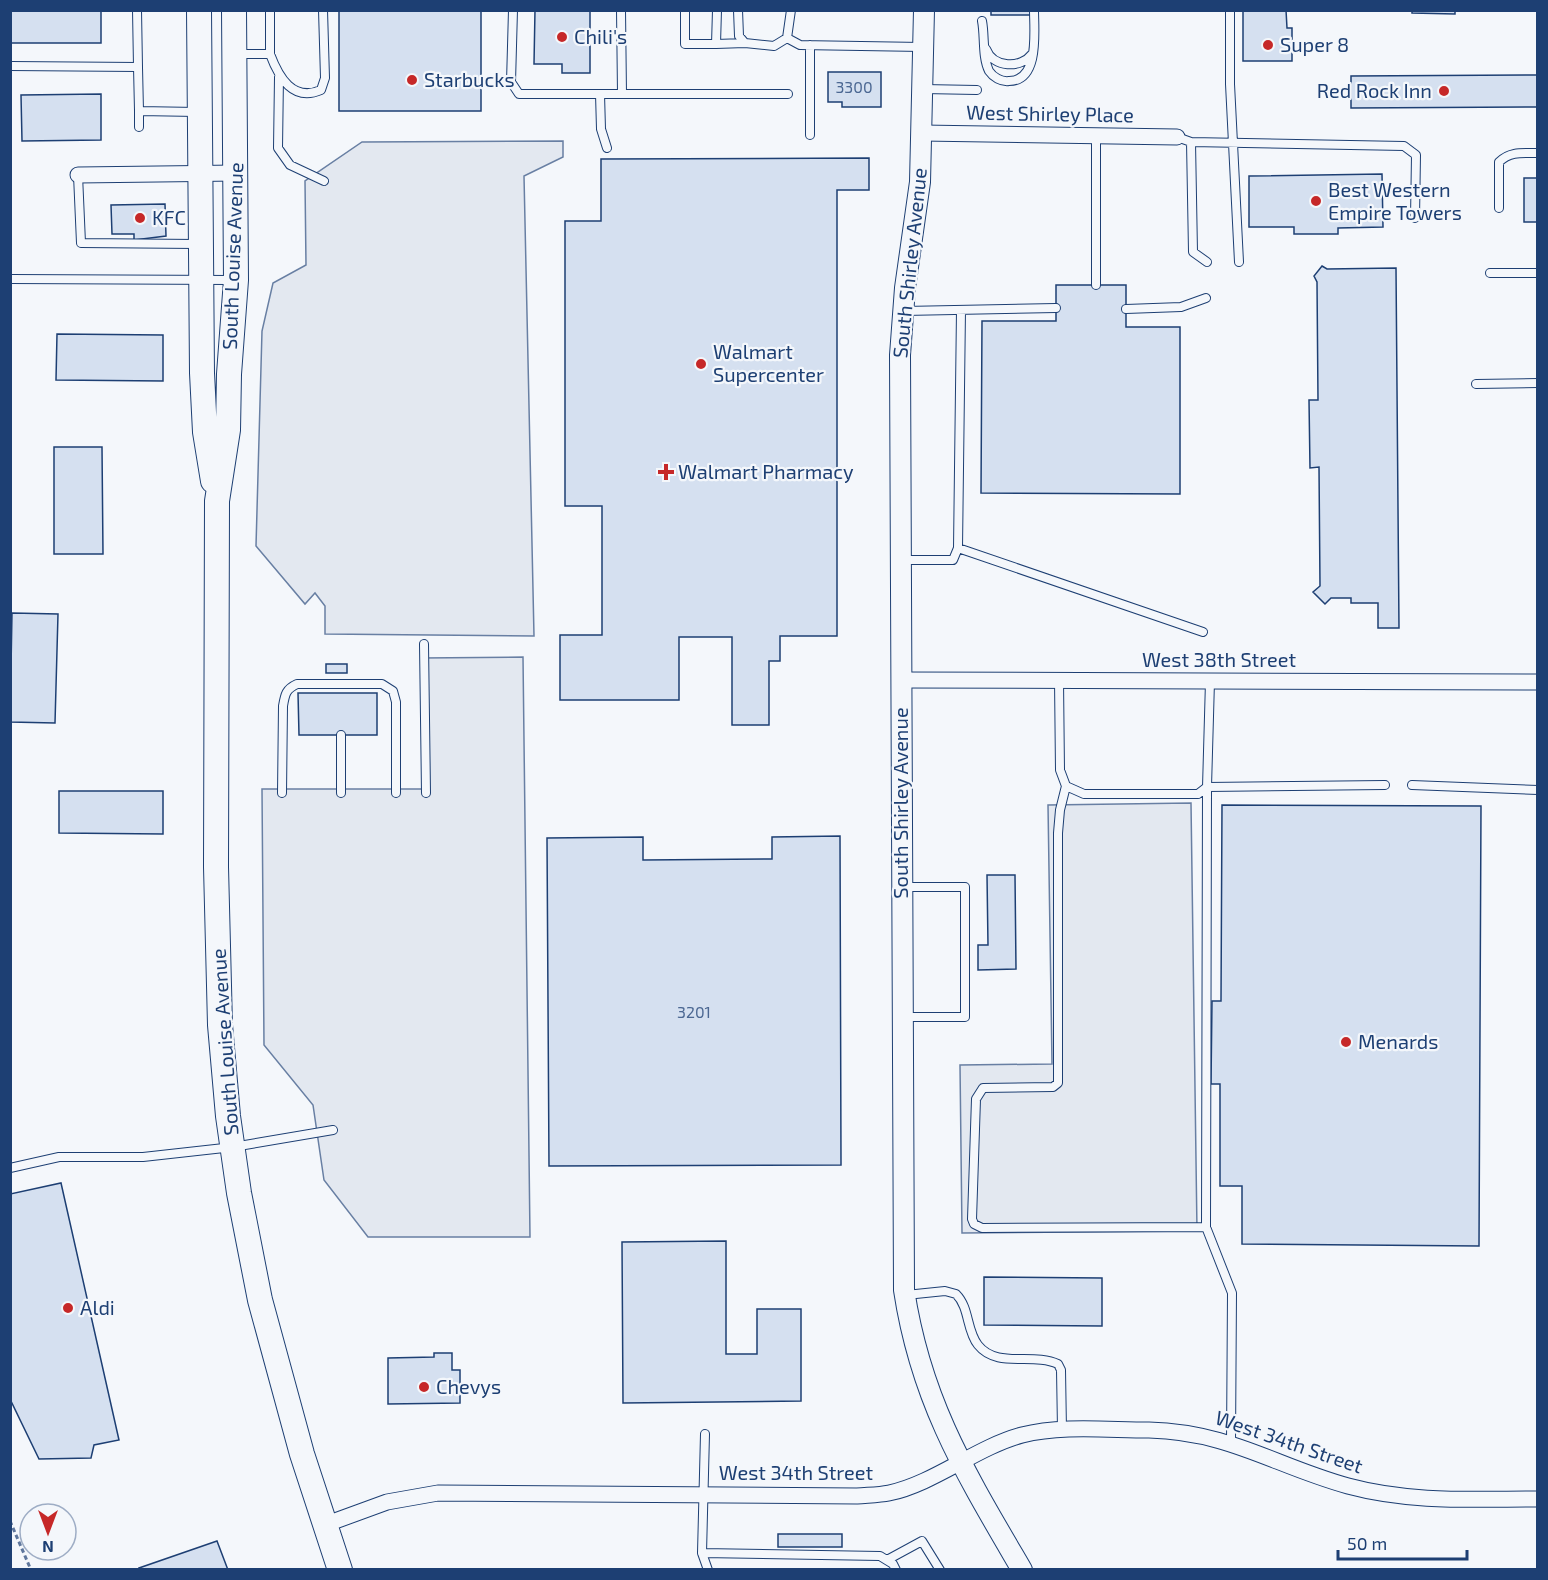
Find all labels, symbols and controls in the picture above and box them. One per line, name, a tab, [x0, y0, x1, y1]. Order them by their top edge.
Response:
place label: Chili's	[574, 24, 627, 48]
marker: Chili's	[555, 30, 569, 44]
place label: Super 8	[1280, 32, 1349, 56]
marker: Super 8	[1261, 38, 1275, 52]
place label: Starbucks	[424, 67, 515, 91]
marker: Starbucks	[405, 73, 419, 87]
house number: 3300	[835, 77, 873, 96]
place label: Red Rock Inn	[1317, 78, 1432, 102]
marker: Red Rock Inn	[1437, 84, 1451, 98]
street label: West Shirley Place	[966, 100, 1134, 126]
street label: South Louise Avenue	[217, 162, 247, 350]
street label: South Shirley Avenue	[887, 167, 931, 359]
place label: Best Western Empire Towers	[1328, 177, 1462, 224]
marker: Best Western Empire Towers	[1309, 194, 1323, 208]
place label: KFC	[152, 205, 186, 229]
marker: KFC	[133, 211, 147, 225]
place label: Walmart Supercenter	[713, 339, 824, 386]
marker: Walmart Supercenter	[694, 357, 708, 371]
place label: Walmart Pharmacy	[678, 459, 854, 483]
marker: Walmart Pharmacy	[659, 465, 673, 479]
street label: West 38th Street	[1142, 647, 1296, 671]
street label: South Shirley Avenue	[888, 707, 912, 899]
street label: South Louise Avenue	[205, 948, 243, 1136]
house number: 3201	[677, 1002, 711, 1021]
place label: Menards	[1358, 1029, 1438, 1053]
marker: Menards	[1339, 1035, 1353, 1049]
place label: Aldi	[80, 1295, 115, 1319]
marker: Aldi	[61, 1301, 75, 1315]
place label: Chevys	[436, 1374, 501, 1398]
marker: Chevys	[417, 1380, 431, 1394]
street label: West 34th Street	[1212, 1405, 1367, 1478]
street label: West 34th Street	[719, 1460, 874, 1484]
north arrow	[18, 1502, 78, 1562]
scale bar	[1338, 1523, 1467, 1561]
text: 50 m	[1347, 1532, 1387, 1554]
text: N	[42, 1538, 54, 1557]

